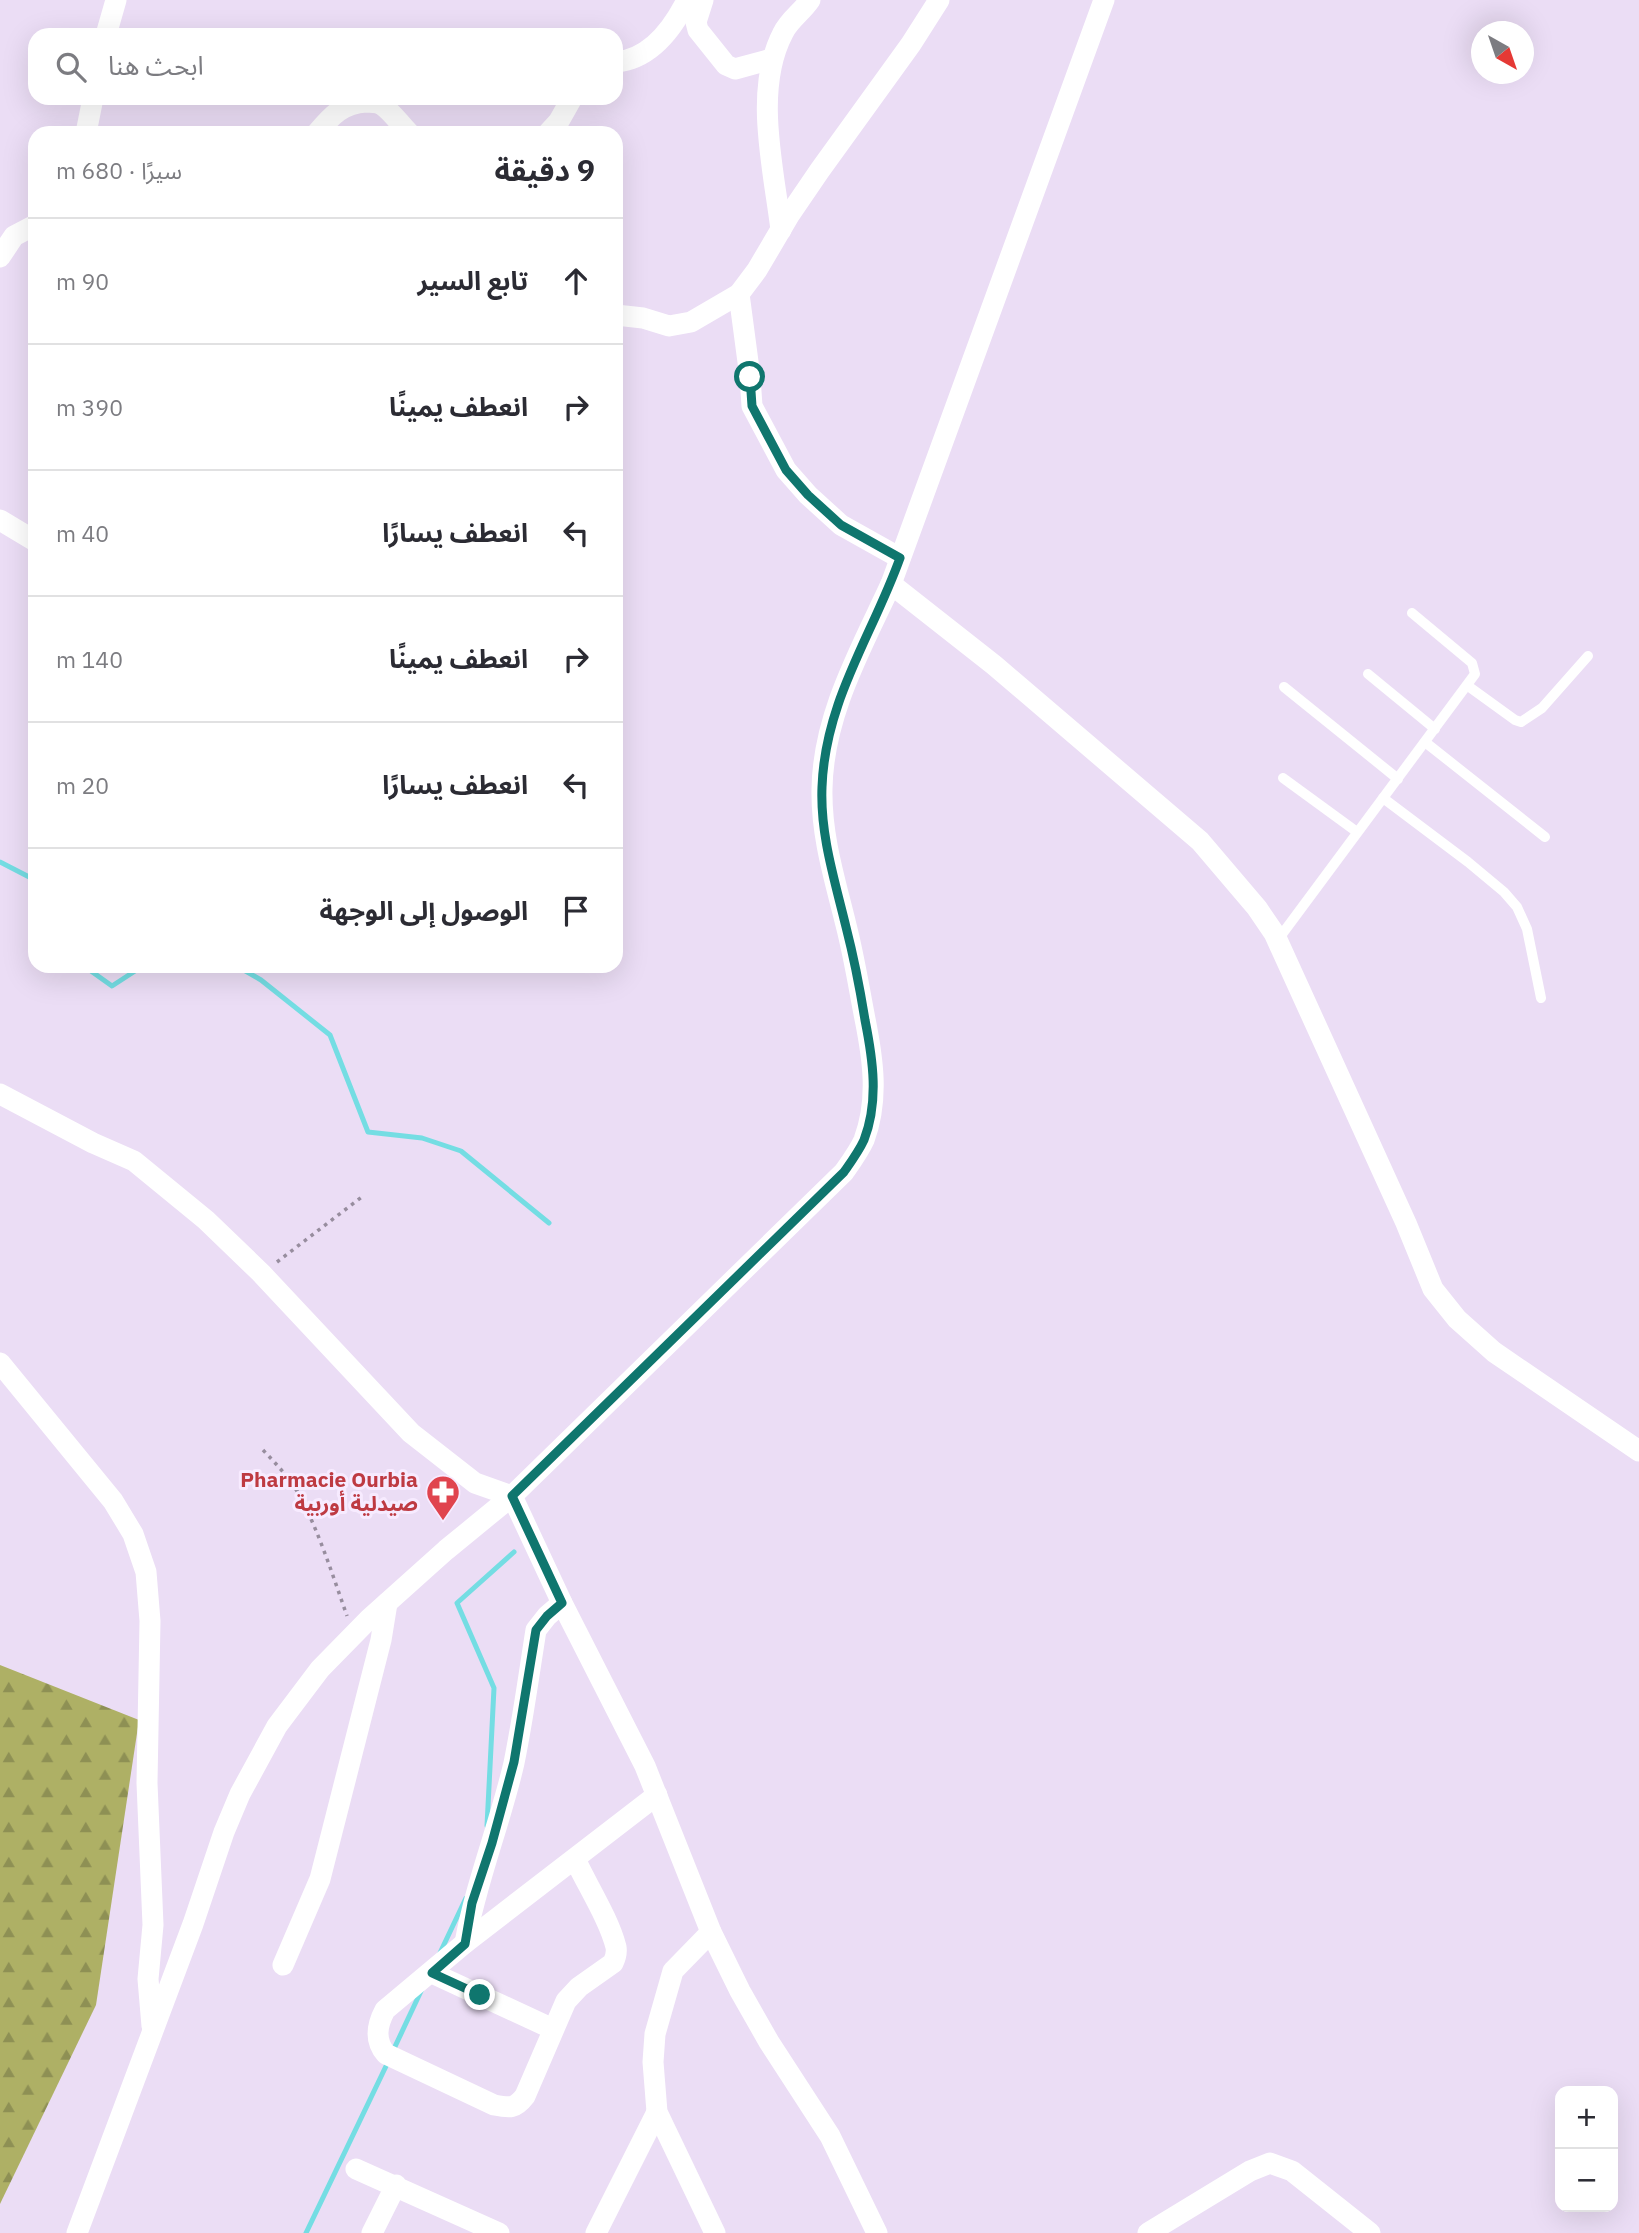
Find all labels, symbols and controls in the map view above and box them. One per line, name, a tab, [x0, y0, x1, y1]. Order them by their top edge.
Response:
north arrow	[1471, 21, 1534, 84]
search box	[28, 28, 623, 105]
icon: search	[52, 48, 90, 86]
text: ابحث هنا	[108, 48, 204, 82]
text: 9 دقيقة	[494, 150, 595, 189]
text: سيرًا · 680 m	[56, 155, 182, 185]
icon: ahead	[557, 262, 595, 300]
text: تابع السير	[418, 263, 528, 297]
text: 90 m	[56, 266, 109, 296]
route start	[734, 361, 765, 392]
icon: right	[557, 388, 595, 426]
text: انعطف يمينًا	[389, 389, 528, 423]
text: 390 m	[56, 392, 123, 422]
icon: left	[557, 514, 595, 552]
text: انعطف يسارًا	[382, 515, 528, 549]
text: 40 m	[56, 518, 109, 548]
icon: right	[557, 640, 595, 678]
text: انعطف يمينًا	[389, 641, 528, 675]
text: 140 m	[56, 644, 123, 674]
icon: left	[557, 766, 595, 804]
text: انعطف يسارًا	[382, 767, 528, 801]
text: 20 m	[56, 770, 109, 800]
icon: arrive	[557, 892, 595, 930]
text: الوصول إلى الوجهة	[319, 893, 528, 927]
place label: Pharmacie Ourbia صيدلية أوربية	[240, 1465, 418, 1517]
pharmacy icon: Pharmacie Ourbia صيدلية أوربية	[424, 1473, 462, 1522]
route end	[464, 1979, 495, 2010]
map controls	[1555, 2086, 1618, 2212]
button: +	[1555, 2086, 1618, 2149]
button: −	[1555, 2149, 1618, 2212]

